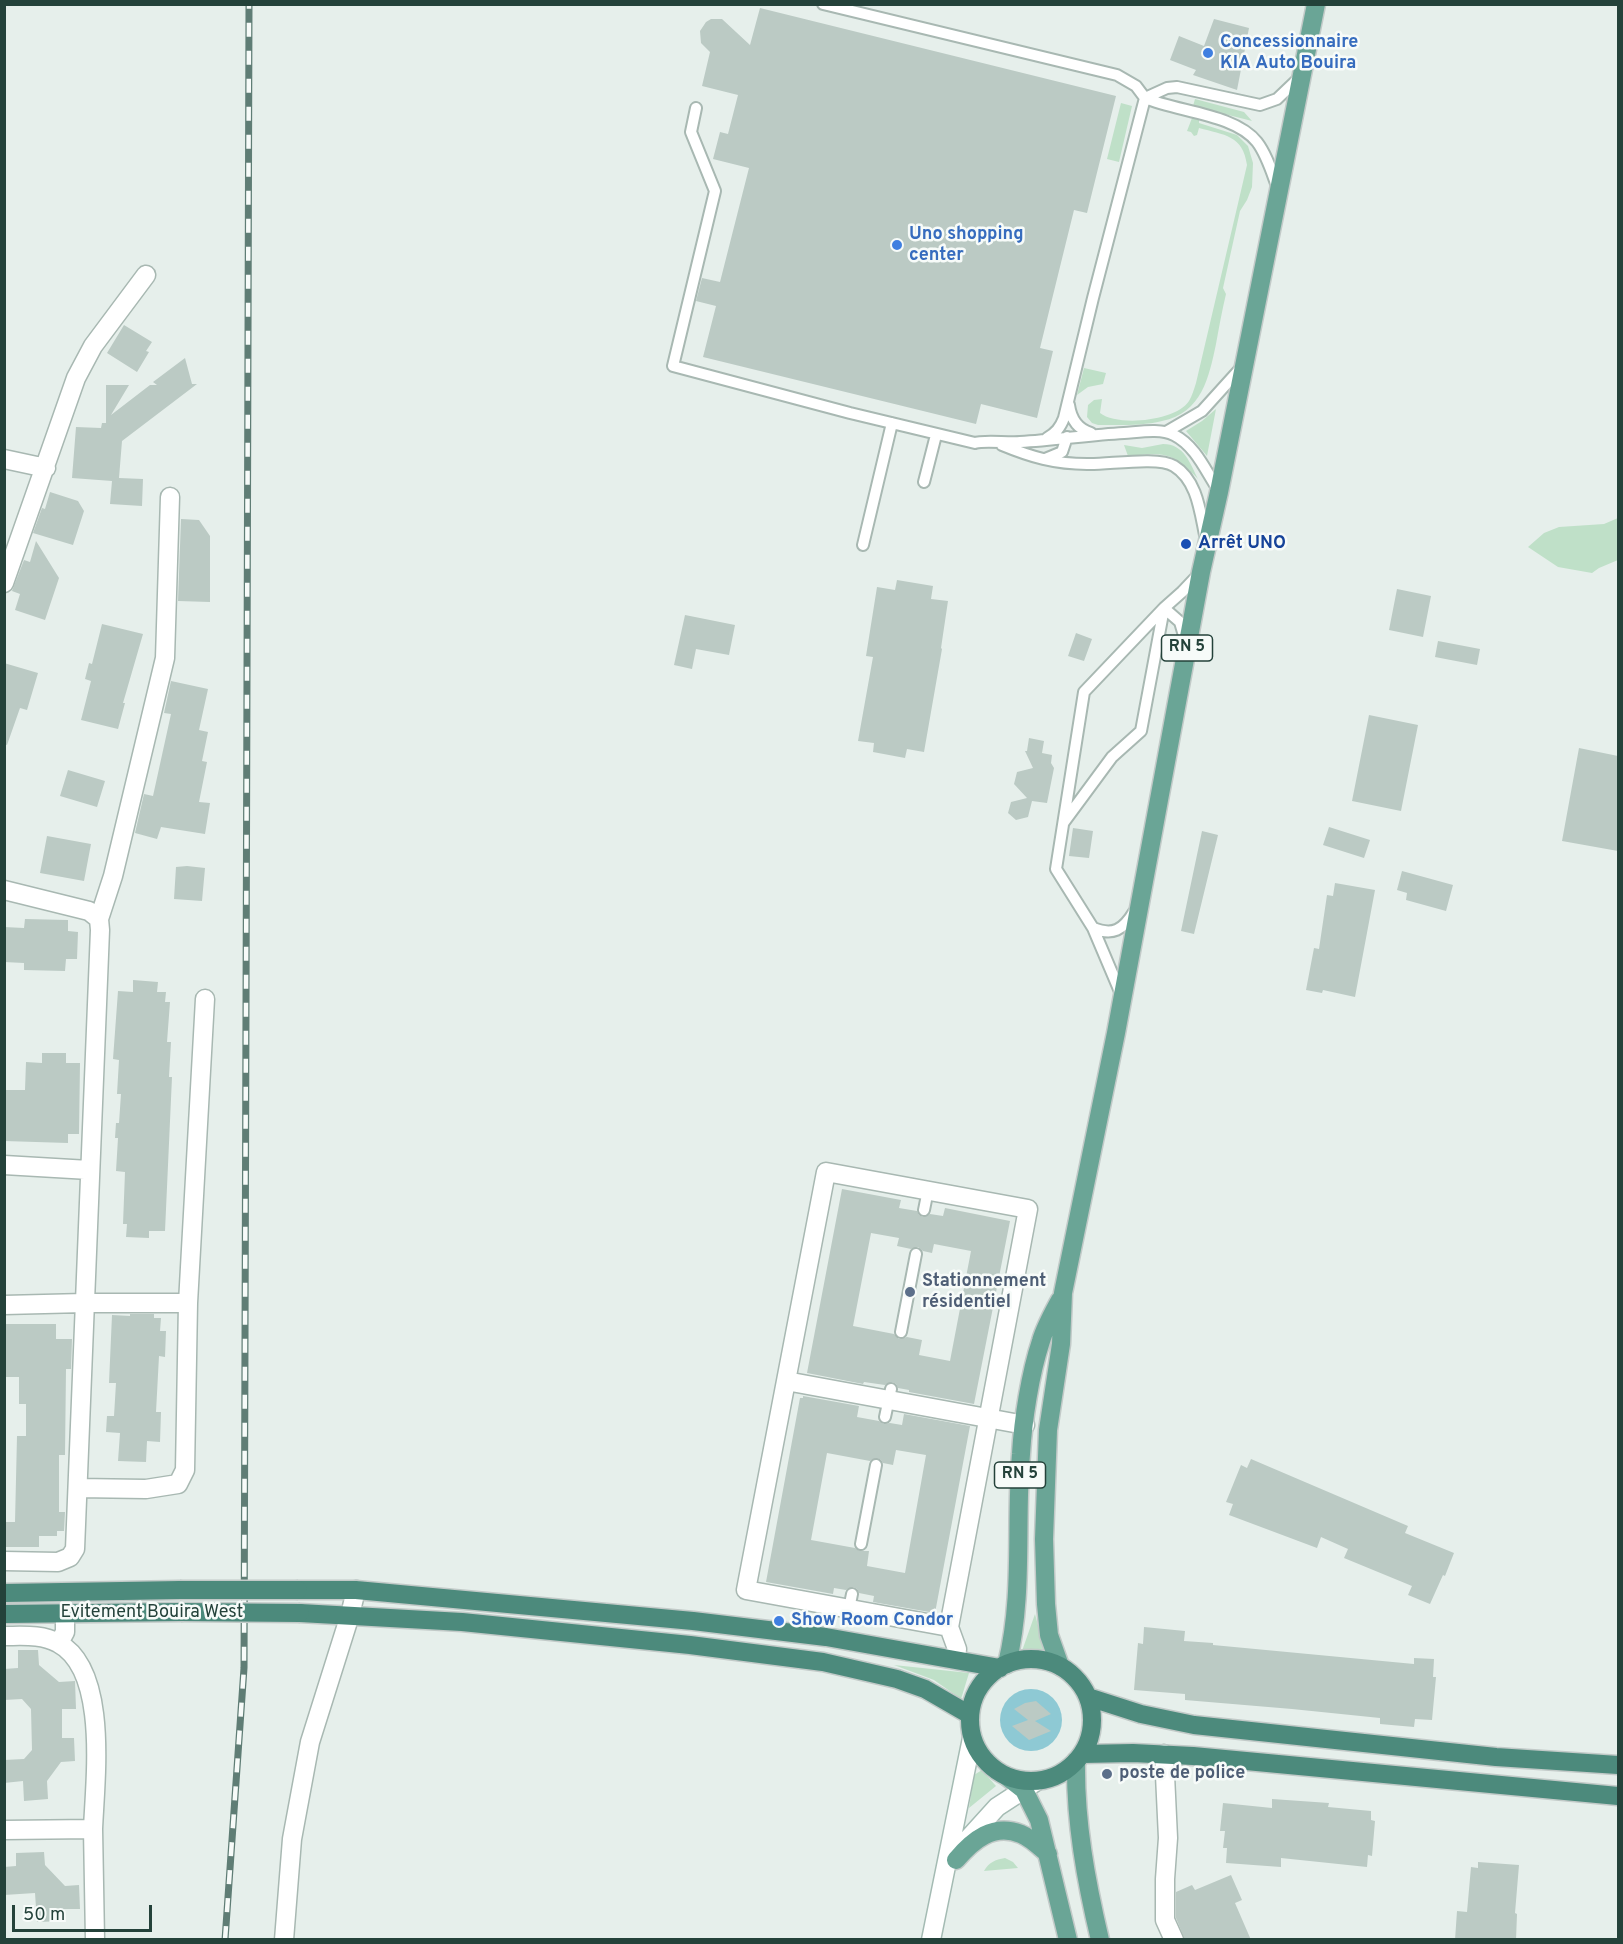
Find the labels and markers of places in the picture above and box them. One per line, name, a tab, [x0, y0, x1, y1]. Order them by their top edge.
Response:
place label: Concessionnaire KIA Auto Bouira	[1220, 32, 1358, 74]
marker: Concessionnaire KIA Auto Bouira	[1201, 46, 1215, 60]
place label: Uno shopping center	[909, 224, 1024, 266]
marker: Uno shopping center	[890, 238, 904, 252]
place label: Arrêt UNO	[1198, 533, 1286, 555]
marker: Arrêt UNO	[1179, 537, 1193, 551]
place label: Stationnement résidentiel	[922, 1271, 1046, 1314]
marker: Stationnement résidentiel	[903, 1285, 917, 1299]
place label: Show Room Condor	[791, 1610, 953, 1632]
marker: Show Room Condor	[772, 1614, 786, 1628]
place label: poste de police	[1119, 1763, 1245, 1785]
marker: poste de police	[1100, 1767, 1114, 1781]

